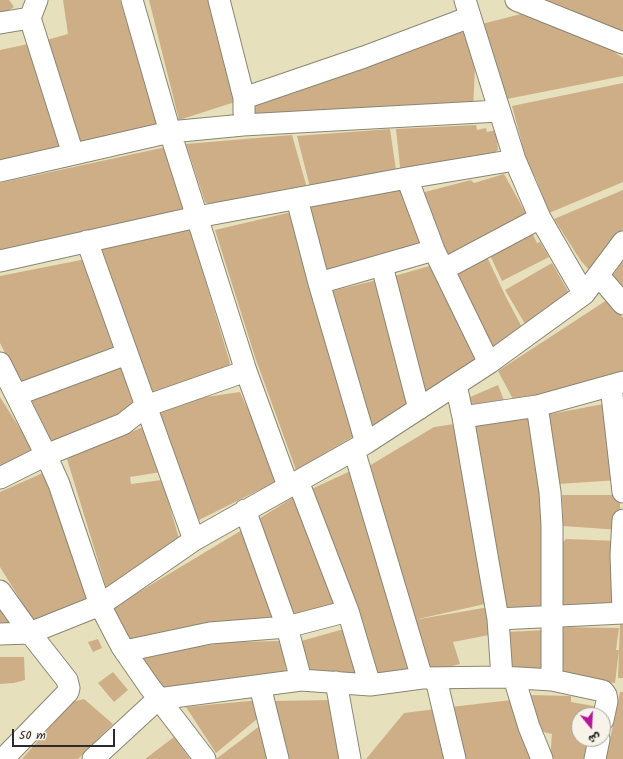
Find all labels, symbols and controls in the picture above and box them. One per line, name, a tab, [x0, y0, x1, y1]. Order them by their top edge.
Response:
north arrow	[571, 707, 611, 747]
scale bar	[14, 721, 117, 747]
text: 50 m	[19, 726, 46, 745]
text: ش	[586, 727, 603, 748]

